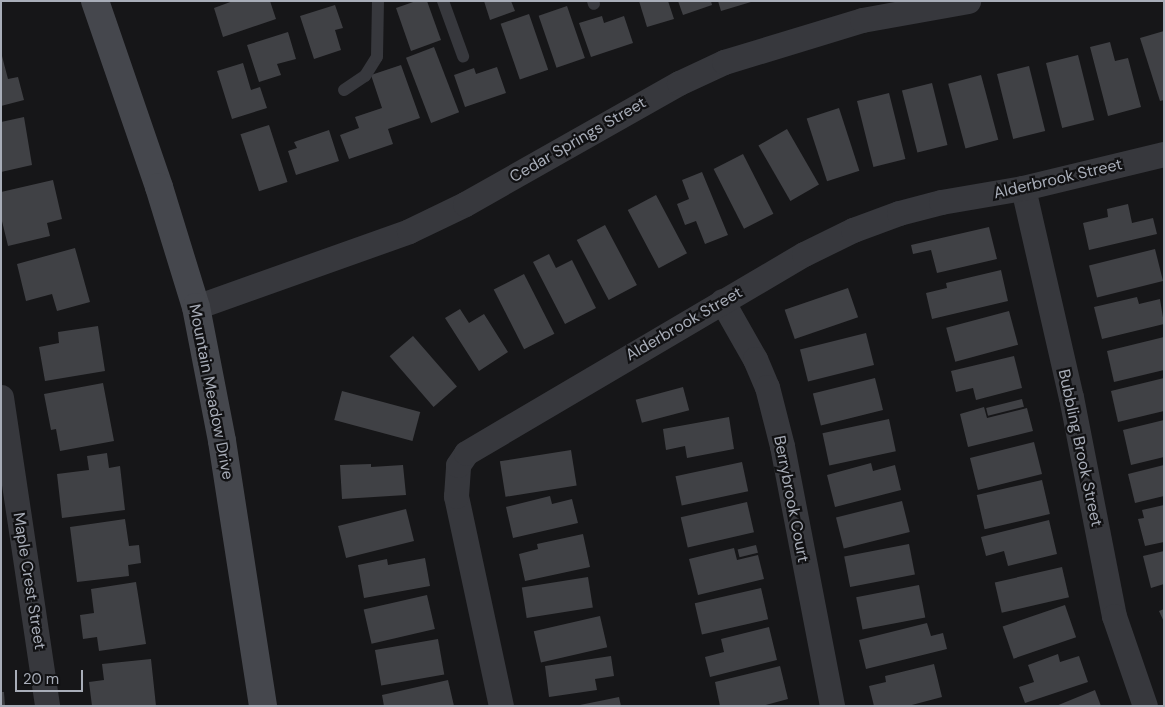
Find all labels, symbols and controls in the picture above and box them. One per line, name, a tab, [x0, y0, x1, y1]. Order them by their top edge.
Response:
street label: Cedar Springs Street	[506, 93, 650, 187]
street label: Alderbrook Street	[992, 155, 1124, 203]
street label: Alderbrook Street	[622, 283, 746, 365]
street label: Mountain Meadow Drive	[185, 303, 237, 481]
street label: Bubbling Brook Street	[1054, 367, 1106, 529]
street label: Berrybrook Court	[769, 434, 813, 564]
street label: Maple Crest Street	[9, 511, 49, 651]
scale bar	[18, 660, 85, 692]
text: 20 m	[23, 669, 59, 689]

